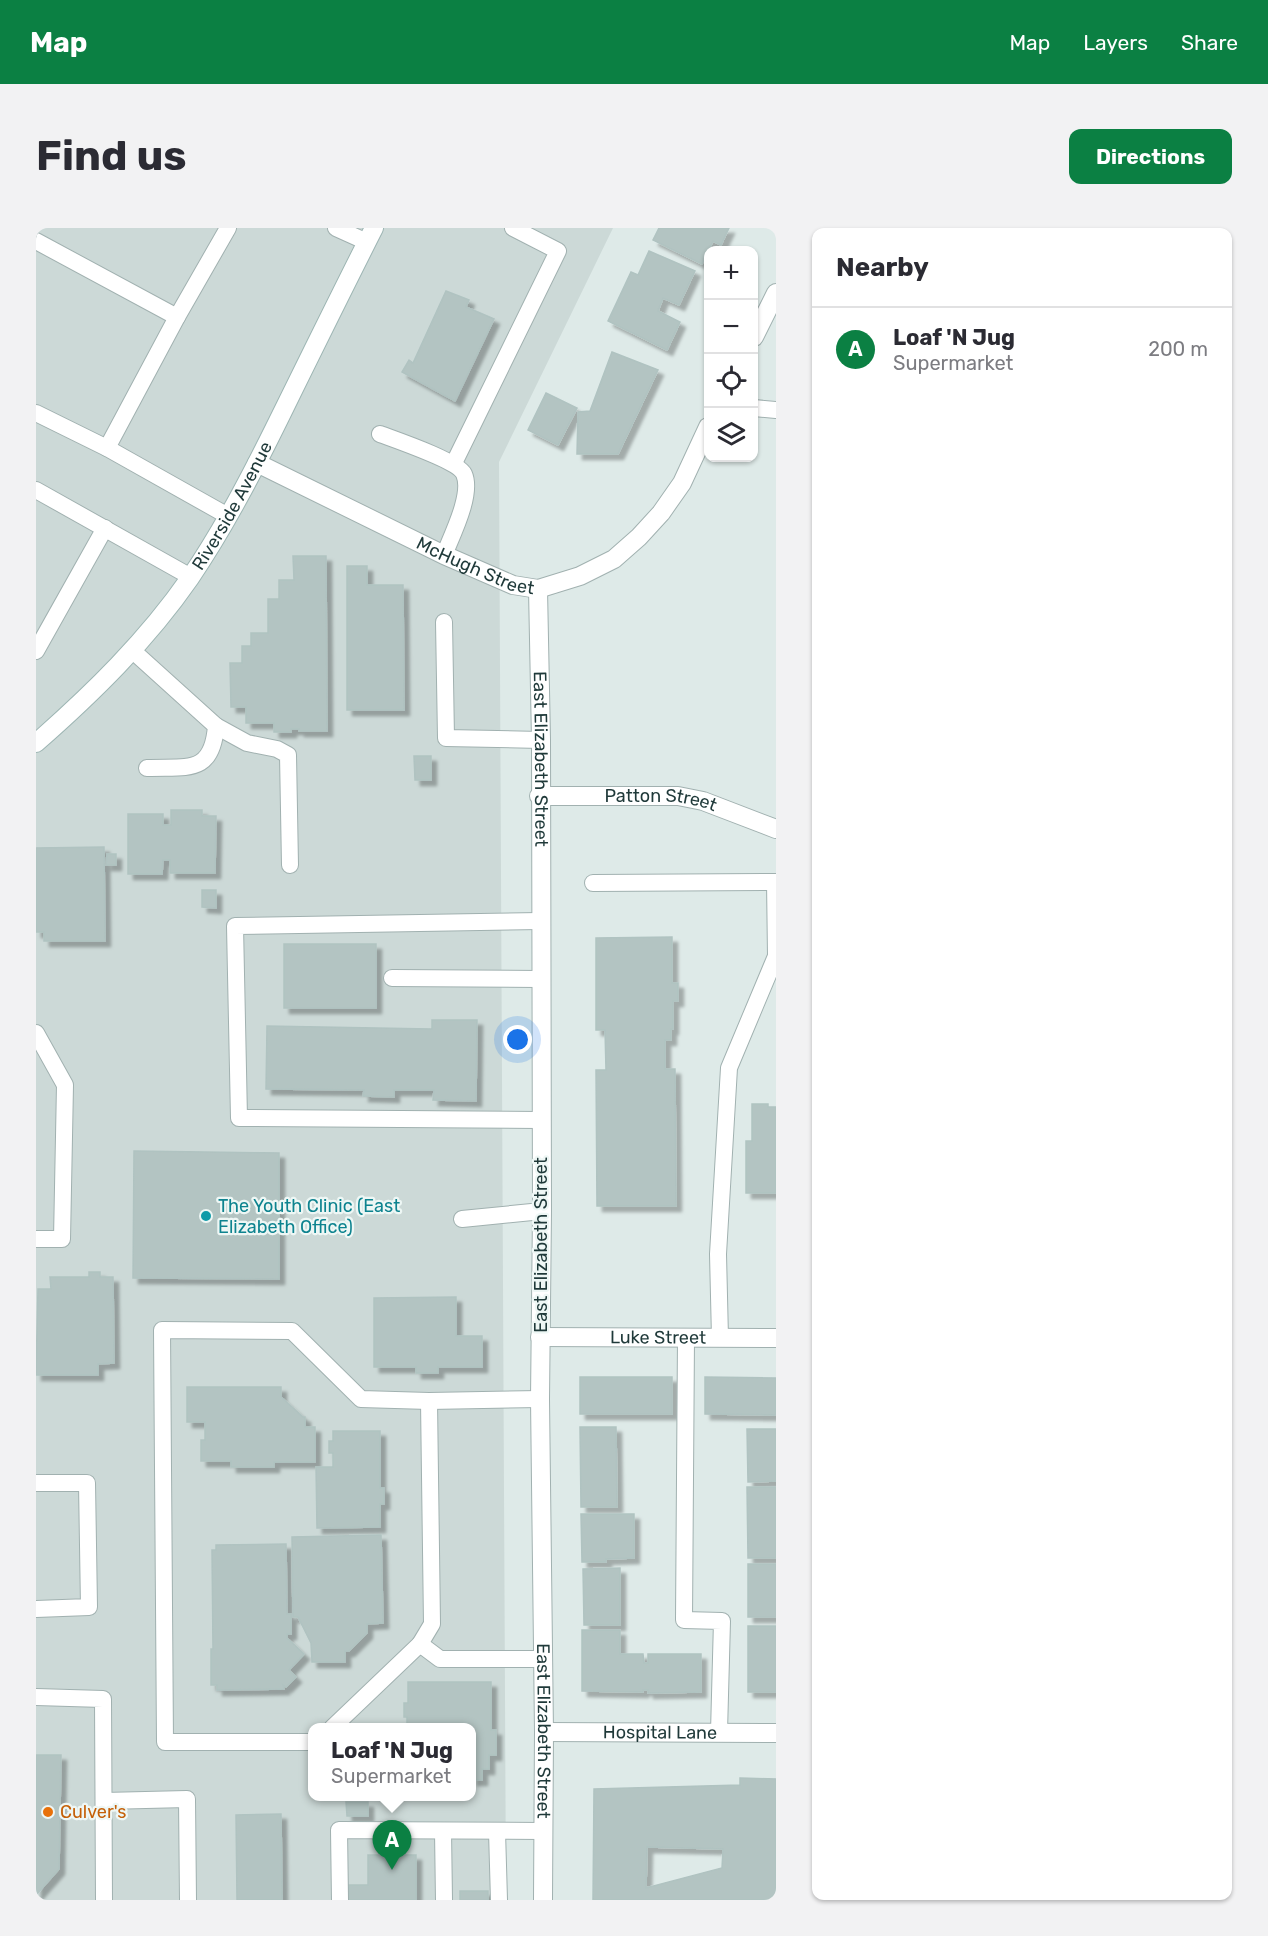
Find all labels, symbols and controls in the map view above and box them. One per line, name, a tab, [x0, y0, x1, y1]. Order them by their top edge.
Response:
text: Map	[30, 26, 87, 59]
text: Map	[1009, 30, 1050, 55]
text: Layers	[1083, 30, 1148, 55]
text: Share	[1181, 30, 1238, 55]
button: Directions	[1069, 129, 1232, 184]
text: Find us	[36, 131, 187, 181]
map controls	[704, 246, 758, 462]
button: +	[704, 246, 758, 300]
text: Nearby	[836, 252, 929, 283]
button: −	[704, 300, 758, 354]
text: Loaf 'N Jug	[893, 324, 1015, 351]
text: A	[848, 337, 863, 361]
text: 200 m	[1148, 337, 1208, 361]
text: Supermarket	[893, 351, 1013, 375]
button: locate	[704, 354, 758, 408]
button: layers	[704, 408, 758, 462]
street label: Riverside Avenue	[187, 438, 277, 574]
street label: McHugh Street	[413, 532, 536, 599]
street label: East Elizabeth Street	[529, 671, 552, 847]
street label: Patton Street	[604, 785, 720, 816]
your location	[503, 1025, 532, 1054]
street label: East Elizabeth Street	[530, 1157, 552, 1333]
place label: The Youth Clinic (East Elizabeth Office)	[218, 1195, 400, 1238]
marker: The Youth Clinic (East Elizabeth Office)	[199, 1209, 213, 1223]
street label: Luke Street	[610, 1326, 706, 1349]
street label: East Elizabeth Street	[532, 1643, 555, 1819]
street label: Hospital Lane	[603, 1721, 717, 1744]
popup	[308, 1723, 476, 1801]
text: Loaf 'N Jug	[331, 1737, 453, 1764]
text: Supermarket	[331, 1764, 451, 1788]
place label: Culver's	[60, 1801, 126, 1823]
marker: Culver's	[41, 1805, 55, 1819]
pin: A	[372, 1820, 412, 1870]

